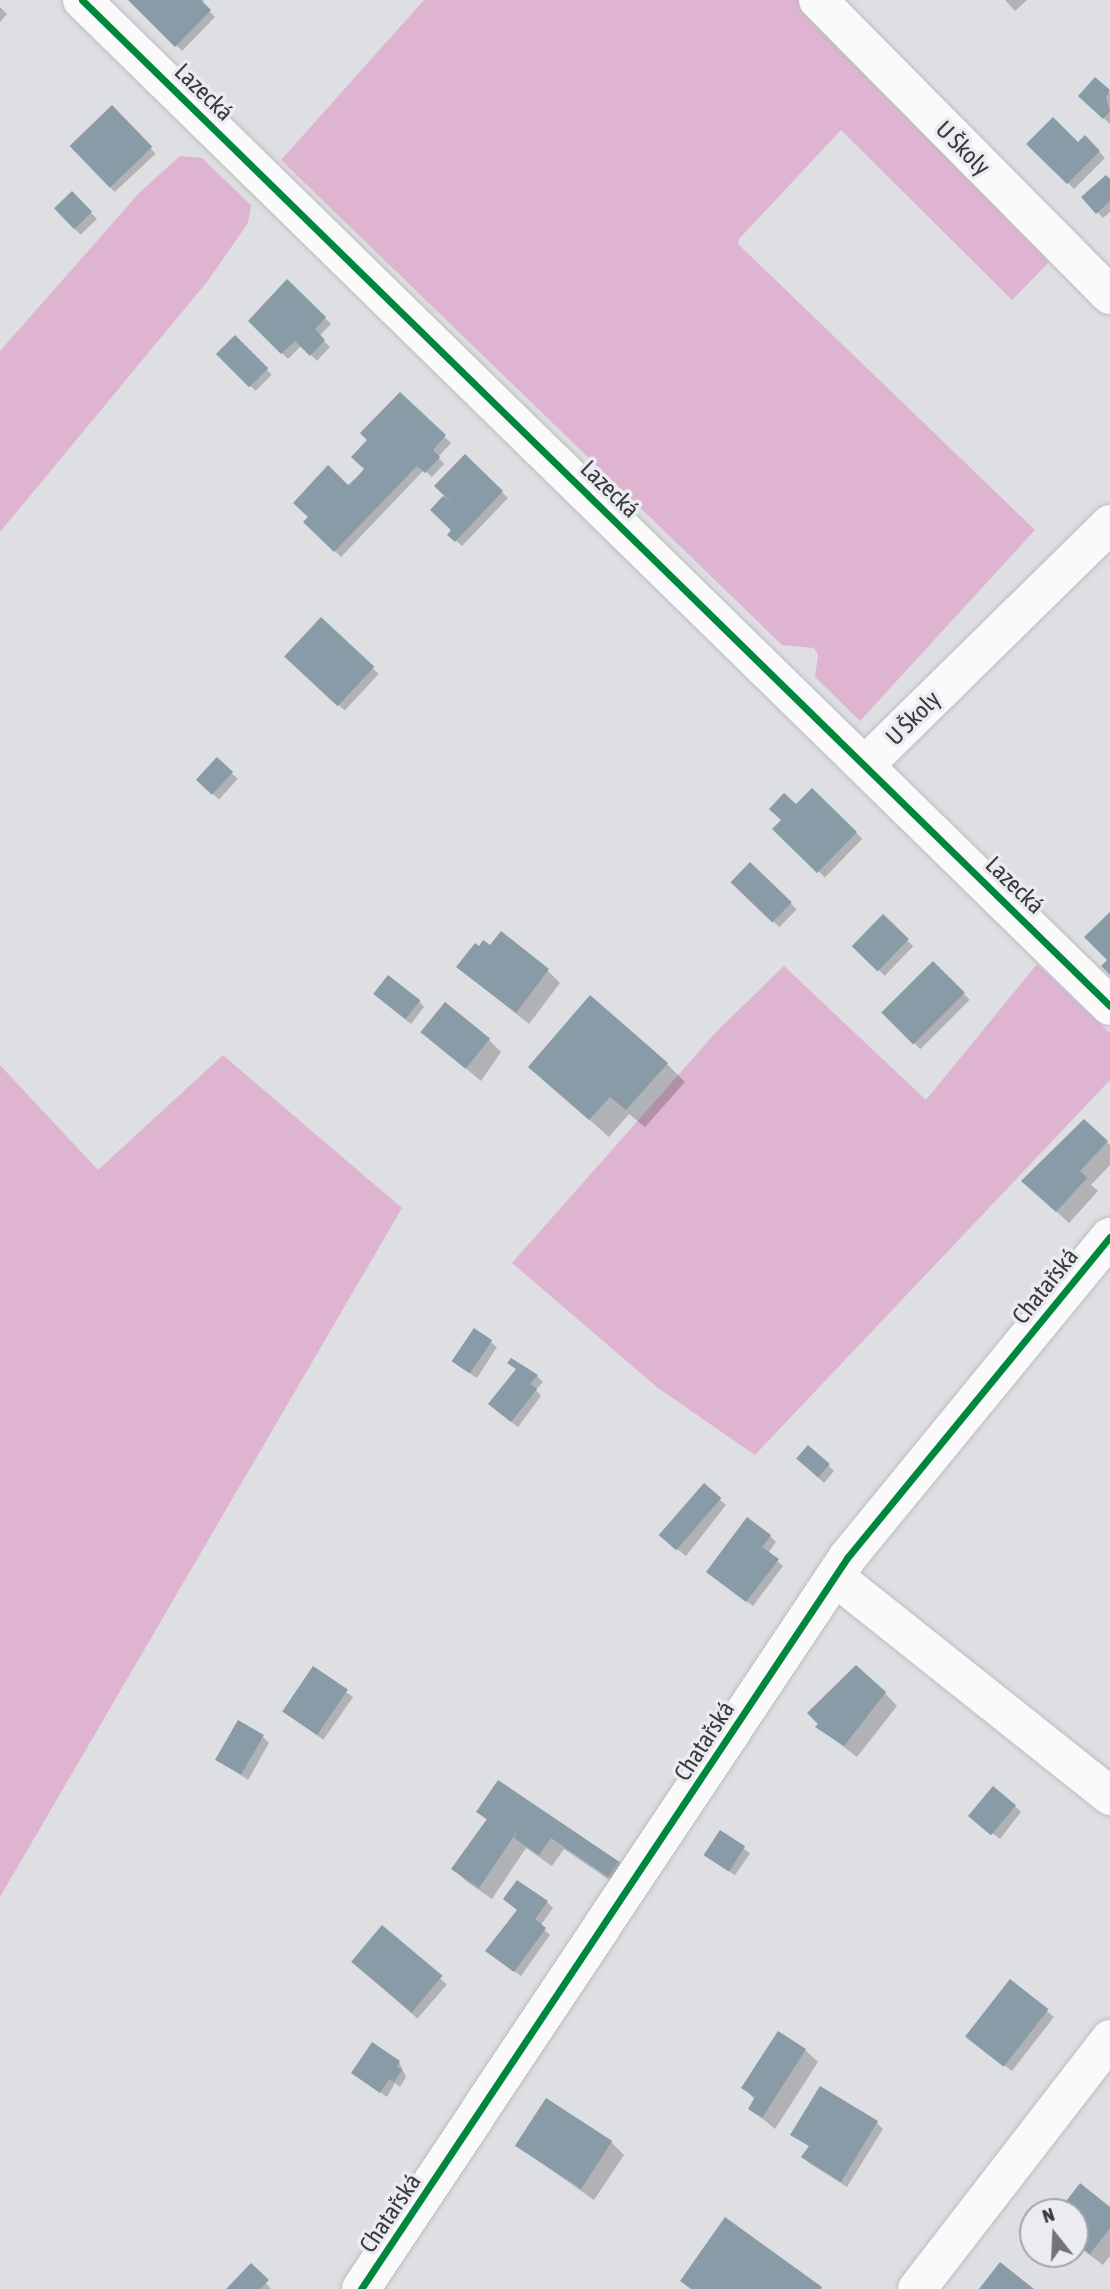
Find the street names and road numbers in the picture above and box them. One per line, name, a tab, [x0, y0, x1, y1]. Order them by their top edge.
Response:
street label: Lazecká	[169, 57, 239, 127]
street label: U Školy	[930, 115, 996, 181]
street label: Lazecká	[575, 454, 645, 524]
street label: U Školy	[880, 685, 946, 751]
street label: Lazecká	[980, 850, 1050, 920]
street label: Chatařská	[1006, 1242, 1084, 1330]
street label: Chatařská	[668, 1696, 740, 1786]
street label: Chatařská	[353, 2168, 427, 2258]

